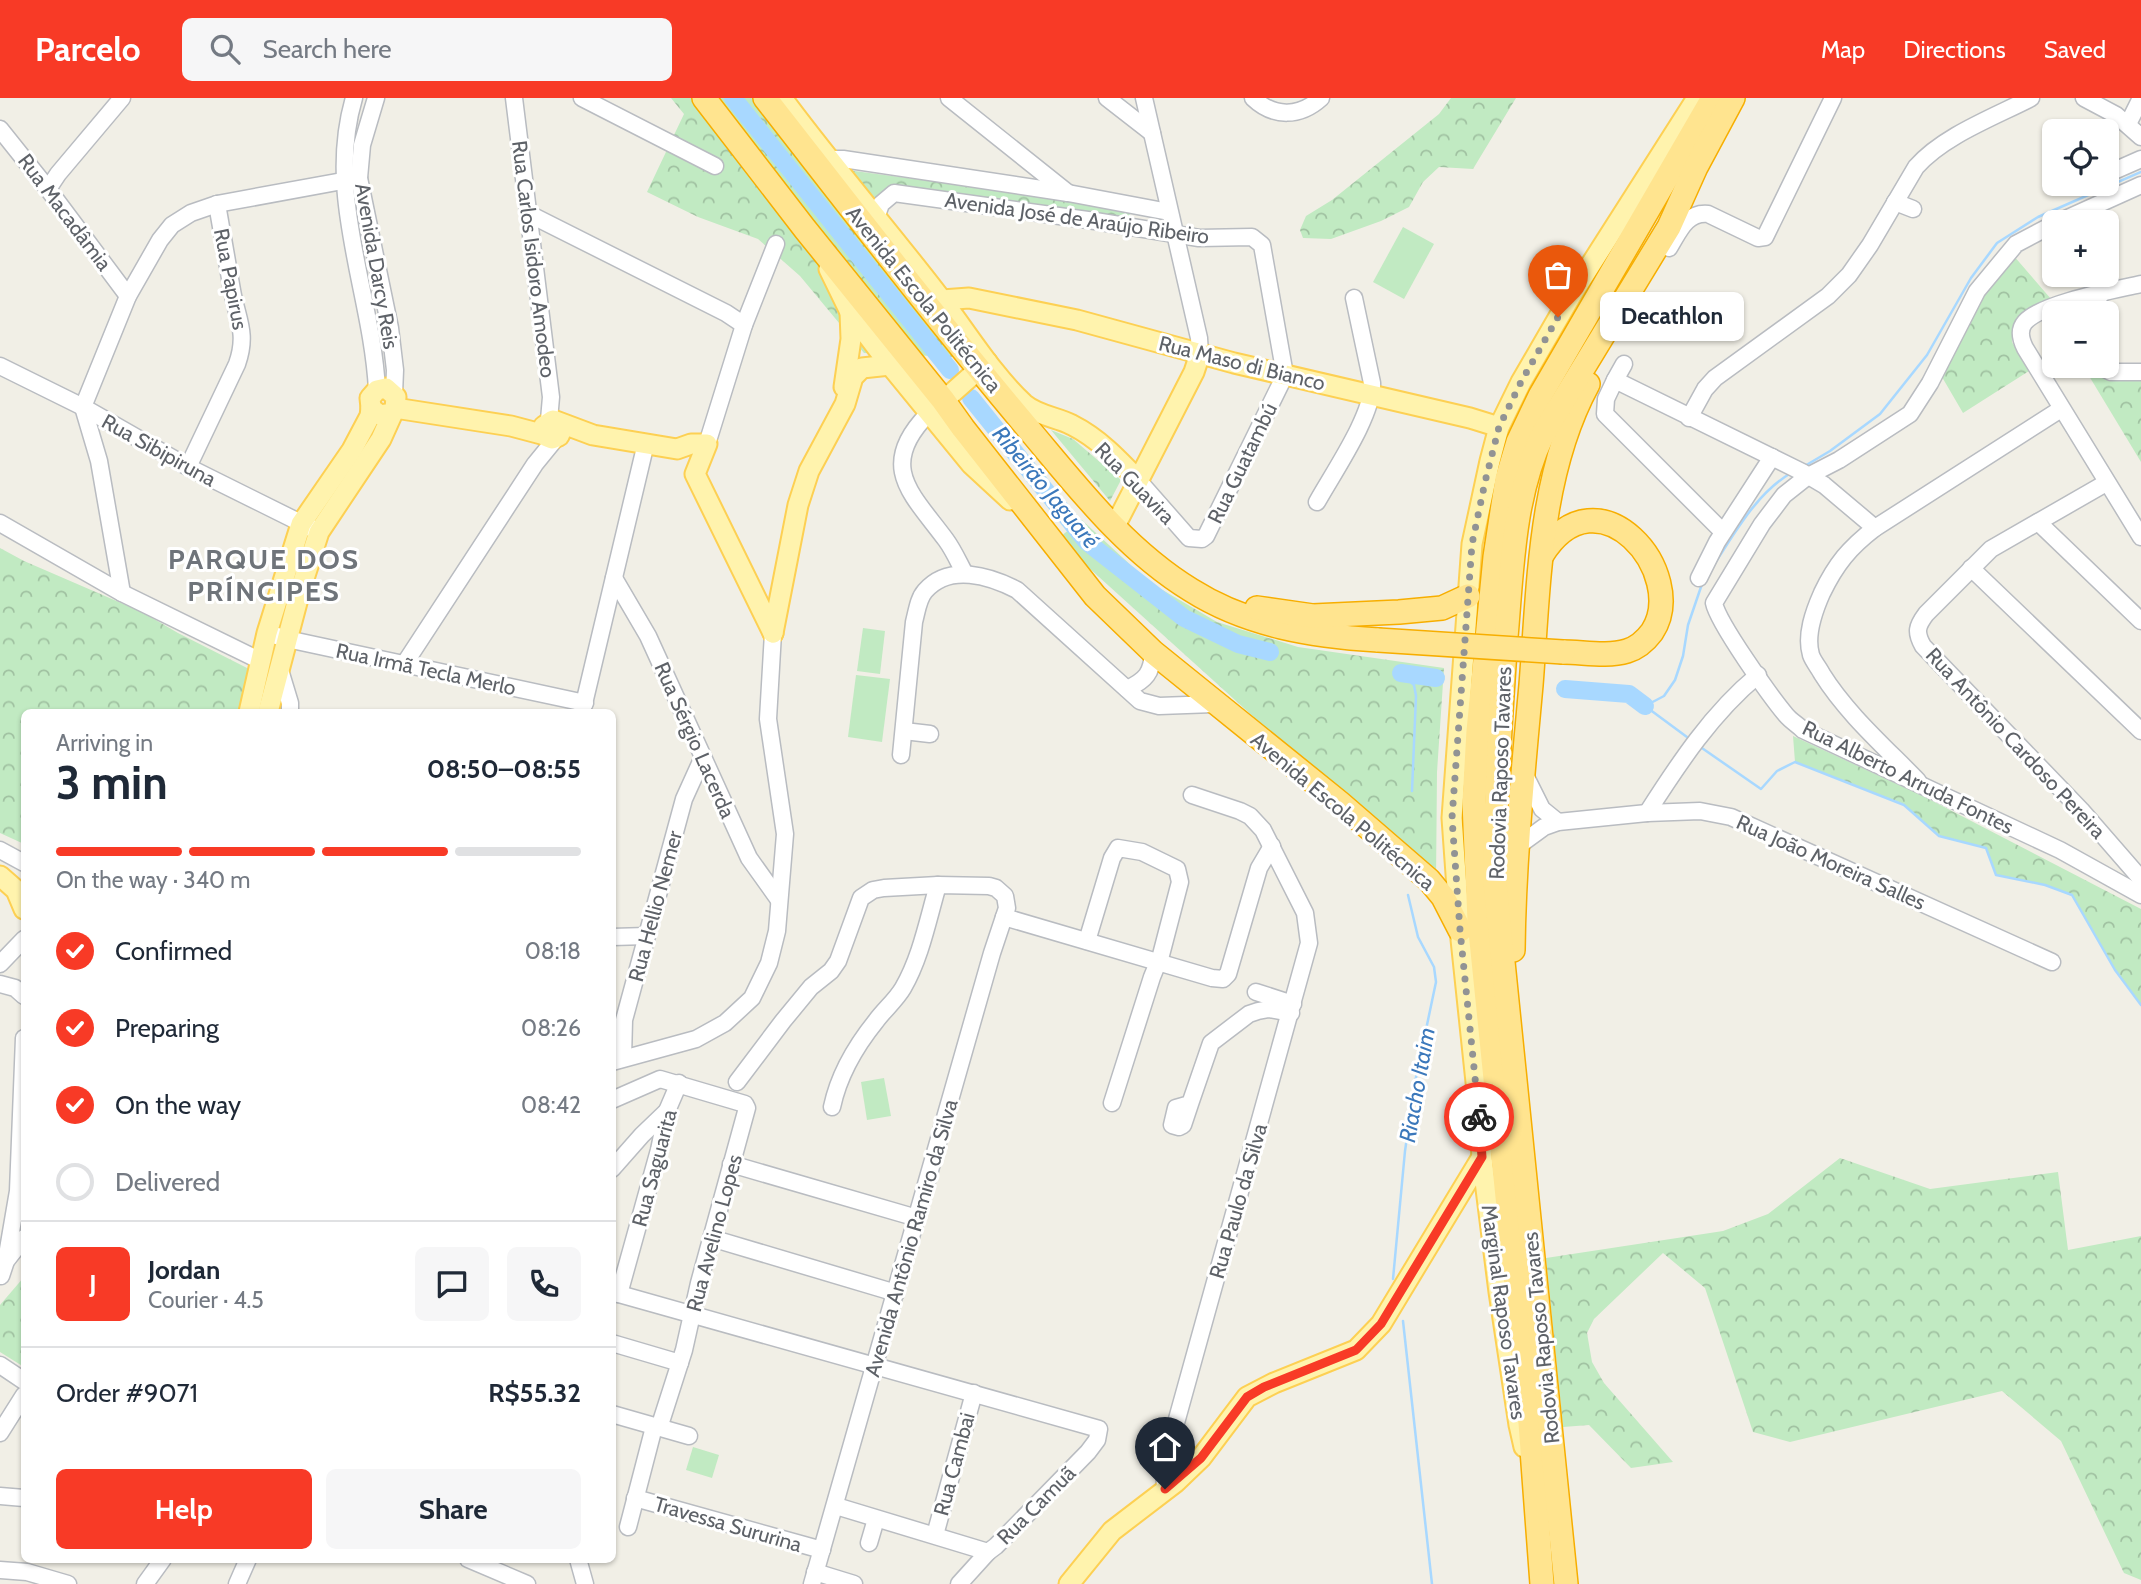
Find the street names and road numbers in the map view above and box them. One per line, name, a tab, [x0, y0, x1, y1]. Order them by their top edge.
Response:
street label: Rua Carlos Isidoro Amodeo	[507, 139, 561, 379]
street label: Rua Macadâmia	[13, 149, 117, 275]
street label: Avenida Darcy Reis	[350, 181, 404, 351]
street label: Avenida José de Araújo Ribeiro	[943, 187, 1211, 250]
street label: Avenida Escola Politécnica	[841, 201, 1007, 397]
street label: Rua Papirus	[209, 226, 253, 332]
street label: Rua Maso di Bianco	[1156, 330, 1328, 396]
street label: Rua Guatambú	[1202, 399, 1282, 527]
street label: Rua Sibipiruna	[98, 408, 220, 492]
street label: Rua Guavira	[1090, 437, 1180, 529]
street label: Rua Irmã Tecla Merlo	[334, 638, 518, 700]
street label: Rua Antônio Cardoso Pereira	[1921, 642, 2111, 844]
street label: Rua Sérgio Lacerda	[649, 658, 741, 822]
street label: Rodovia Raposo Tavares	[1484, 666, 1516, 880]
street label: Rua Alberto Arruda Fontes	[1798, 715, 2018, 839]
street label: Avenida Escola Politécnica	[1246, 727, 1440, 895]
street label: Rua João Moreira Salles	[1733, 809, 1930, 915]
street label: Rua Hellio Nemer	[623, 827, 687, 984]
street label: Avenida Antônio Ramiro da Silva	[859, 1096, 963, 1380]
street label: Rua Saguarita	[626, 1107, 682, 1229]
street label: Rua Paulo da Silva	[1204, 1121, 1272, 1281]
street label: Rua Avelino Lopes	[681, 1151, 747, 1314]
street label: Marginal Raposo Tavares	[1477, 1203, 1532, 1421]
street label: Rodovia Raposo Tavares	[1517, 1230, 1565, 1445]
street label: Rua Cambai	[928, 1410, 980, 1518]
street label: Rua Camuã	[992, 1461, 1080, 1549]
street label: Travessa Sururina	[651, 1491, 805, 1557]

